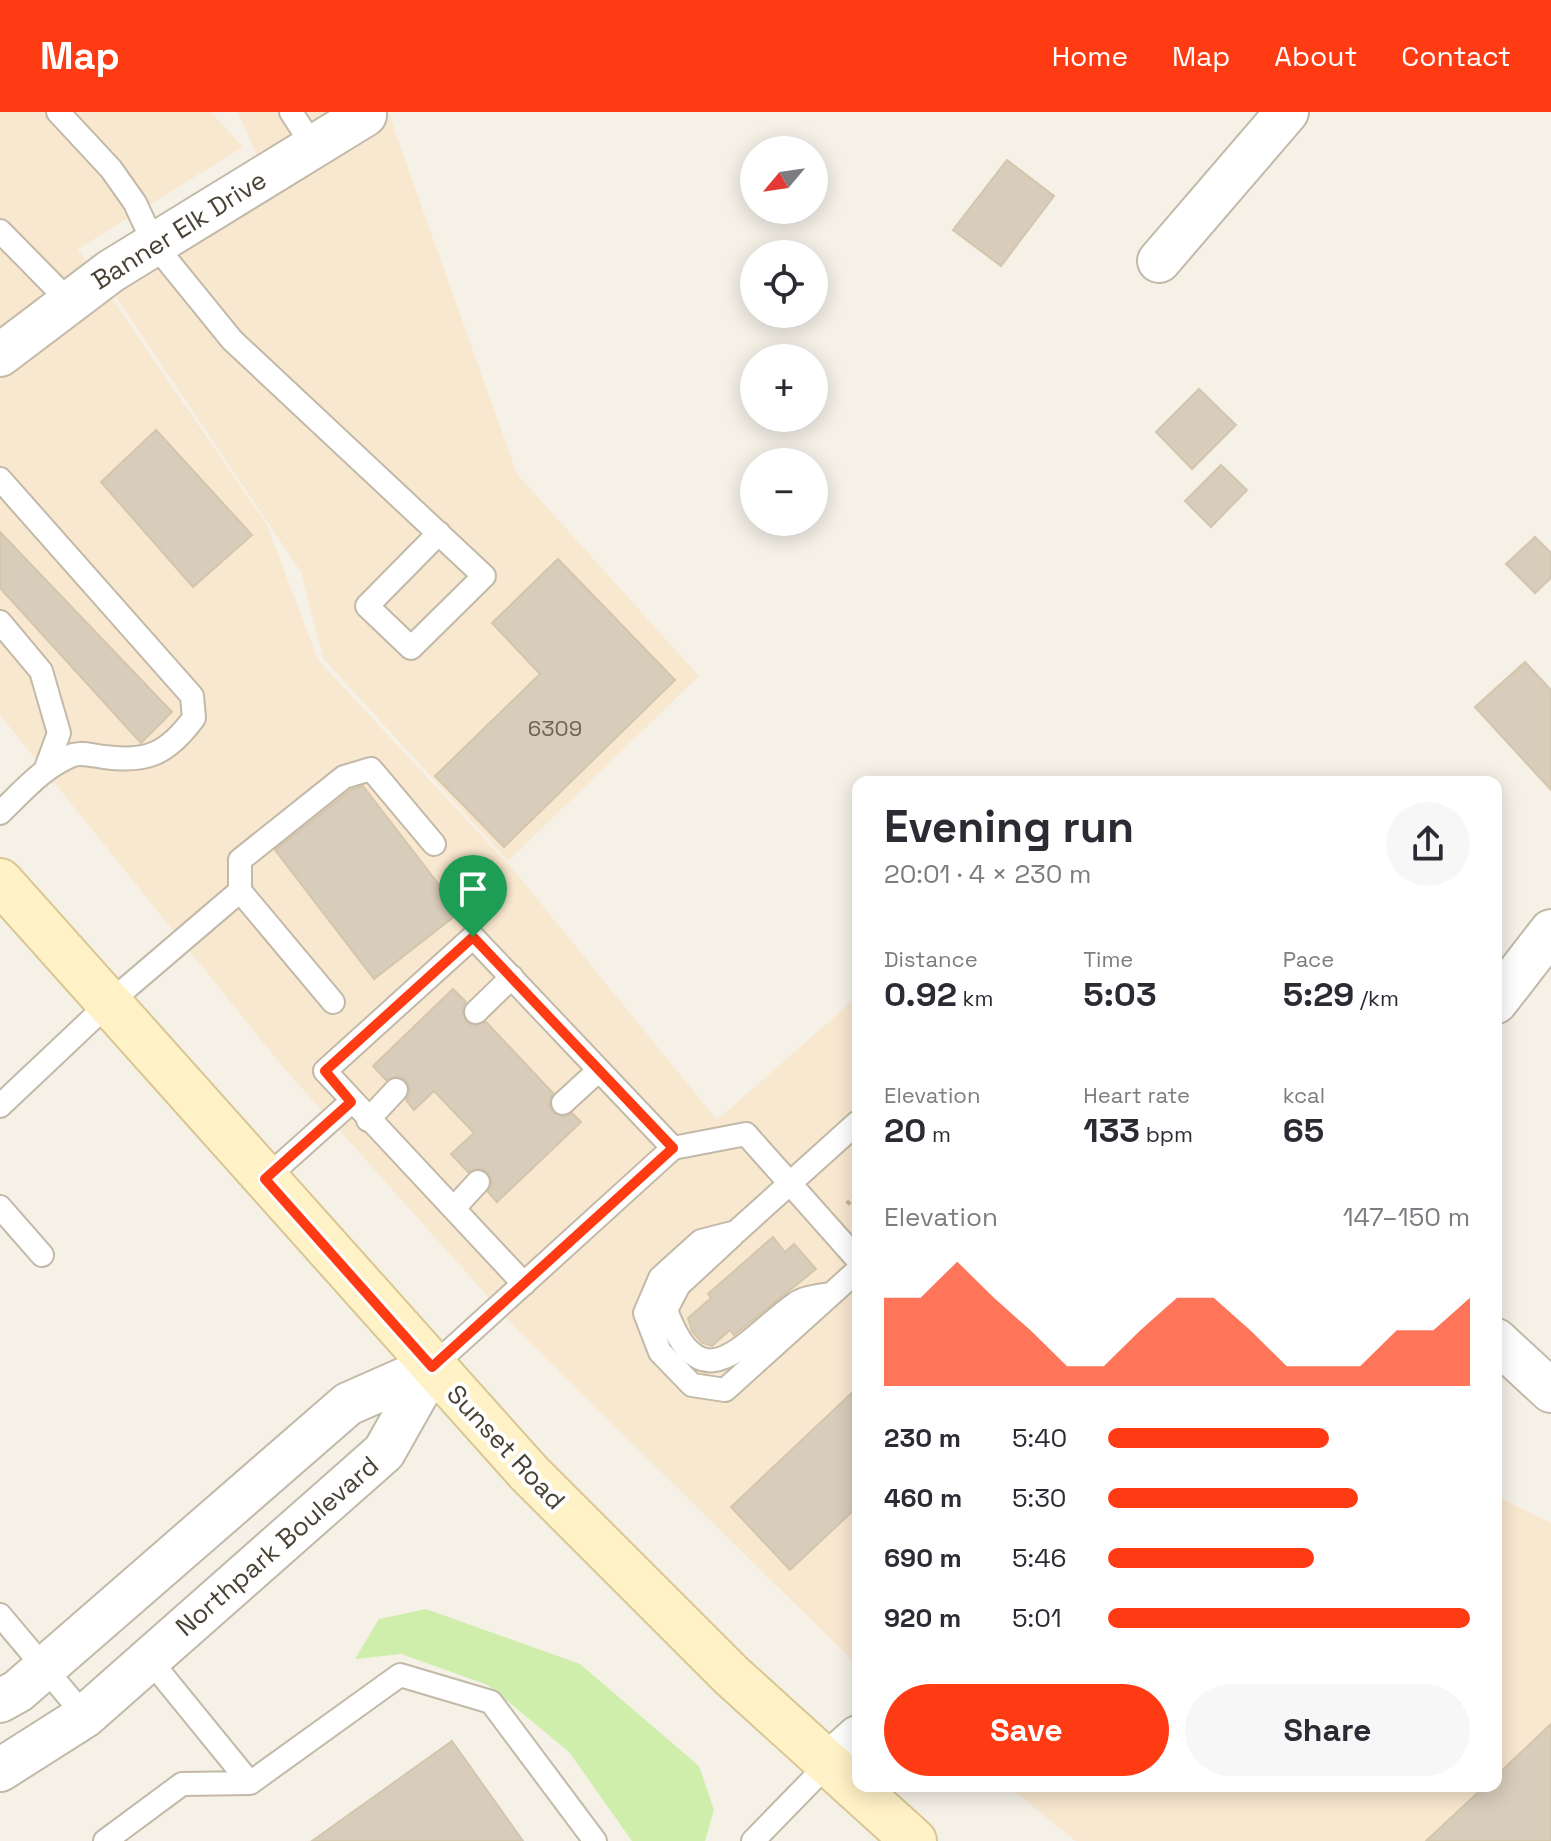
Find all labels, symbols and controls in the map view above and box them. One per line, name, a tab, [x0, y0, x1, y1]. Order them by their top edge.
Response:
text: Map	[40, 32, 120, 80]
text: Home	[1052, 38, 1128, 74]
text: Map	[1172, 38, 1230, 74]
text: About	[1274, 38, 1357, 74]
text: Contact	[1401, 38, 1511, 74]
north arrow	[740, 136, 828, 224]
map controls	[740, 136, 828, 536]
street label: Banner Elk Drive	[85, 163, 273, 297]
button: locate	[740, 240, 828, 328]
button: +	[740, 344, 828, 432]
button: −	[740, 448, 828, 536]
house number: 6309	[528, 714, 582, 742]
text: Evening run	[884, 799, 1134, 855]
button: share	[1386, 802, 1470, 886]
pin	[439, 855, 507, 937]
text: 20:01 · 4 × 230 m	[884, 857, 1091, 891]
icon: arrive	[451, 867, 495, 911]
text: Distance	[884, 945, 978, 973]
text: Time	[1083, 945, 1133, 973]
text: Pace	[1283, 945, 1334, 973]
text: 0.92	[884, 973, 957, 1016]
text: 5:03	[1083, 973, 1157, 1016]
text: 5:29	[1283, 973, 1354, 1016]
text: km	[957, 984, 993, 1012]
text: /km	[1354, 984, 1399, 1012]
text: Elevation	[884, 1081, 980, 1109]
text: Heart rate	[1083, 1081, 1190, 1109]
text: kcal	[1283, 1081, 1325, 1109]
text: 20	[884, 1109, 926, 1152]
text: 133	[1083, 1109, 1140, 1152]
text: 65	[1283, 1109, 1324, 1152]
text: m	[926, 1120, 951, 1148]
text: bpm	[1140, 1120, 1193, 1148]
text: Elevation	[884, 1200, 998, 1234]
text: 147–150 m	[1343, 1200, 1470, 1234]
street label: Sunset Road	[439, 1377, 573, 1517]
text: 230 m	[884, 1421, 961, 1455]
text: 5:40	[1012, 1421, 1067, 1455]
street label: Northpark Boulevard	[168, 1448, 386, 1644]
text: 460 m	[884, 1481, 962, 1515]
text: 5:30	[1012, 1481, 1067, 1515]
text: 690 m	[884, 1541, 962, 1575]
text: 5:46	[1012, 1541, 1066, 1575]
text: 920 m	[884, 1601, 961, 1635]
text: 5:01	[1012, 1601, 1062, 1635]
button: Save	[884, 1684, 1169, 1776]
button: Share	[1185, 1684, 1470, 1776]

